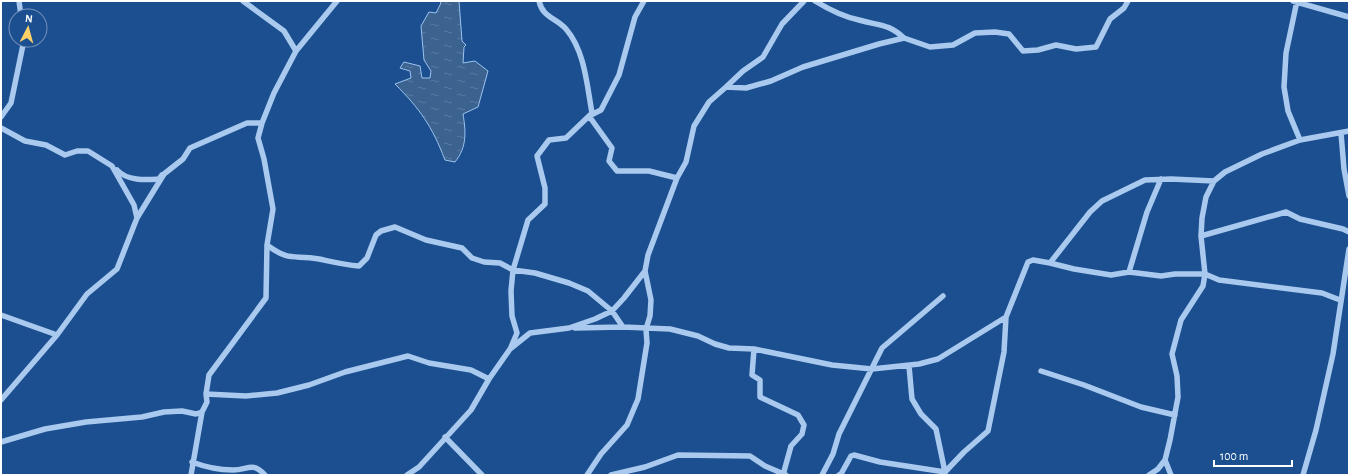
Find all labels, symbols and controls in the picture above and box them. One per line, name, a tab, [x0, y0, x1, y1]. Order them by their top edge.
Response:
north arrow	[8, 8, 48, 48]
text: N	[25, 13, 33, 24]
scale bar	[1214, 442, 1292, 468]
text: 100 m	[1220, 450, 1248, 462]

